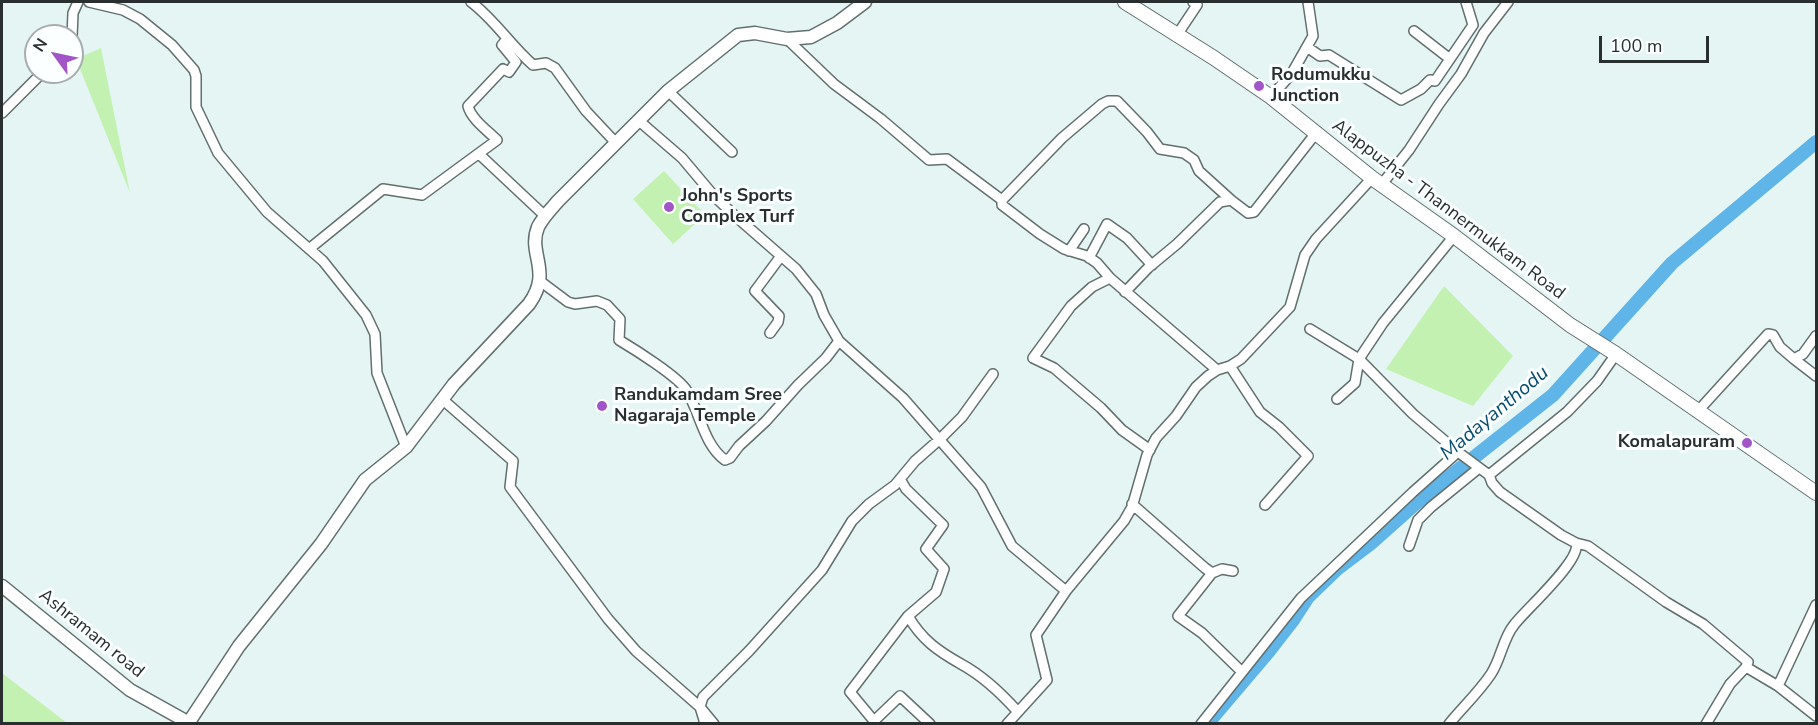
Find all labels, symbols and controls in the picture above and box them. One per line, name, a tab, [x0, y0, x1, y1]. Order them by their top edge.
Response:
north arrow	[24, 24, 84, 84]
scale bar	[1602, 24, 1712, 62]
text: N	[28, 34, 53, 56]
text: 100 m	[1610, 34, 1662, 58]
place label: Rodumukku Junction	[1271, 65, 1371, 107]
marker: Rodumukku Junction	[1252, 79, 1266, 93]
street label: Alappuzha - Thannermukkam Road	[1327, 115, 1569, 305]
place label: John's Sports Complex Turf	[681, 186, 794, 228]
marker: John's Sports Complex Turf	[662, 200, 676, 214]
water label: Madayanthodu	[1436, 362, 1554, 466]
place label: Randukamdam Sree Nagaraja Temple	[614, 385, 782, 428]
marker: Randukamdam Sree Nagaraja Temple	[595, 399, 609, 413]
place label: Komalapuram	[1618, 432, 1735, 454]
marker: Komalapuram	[1740, 436, 1754, 450]
street label: Ashramam road	[34, 585, 148, 683]

